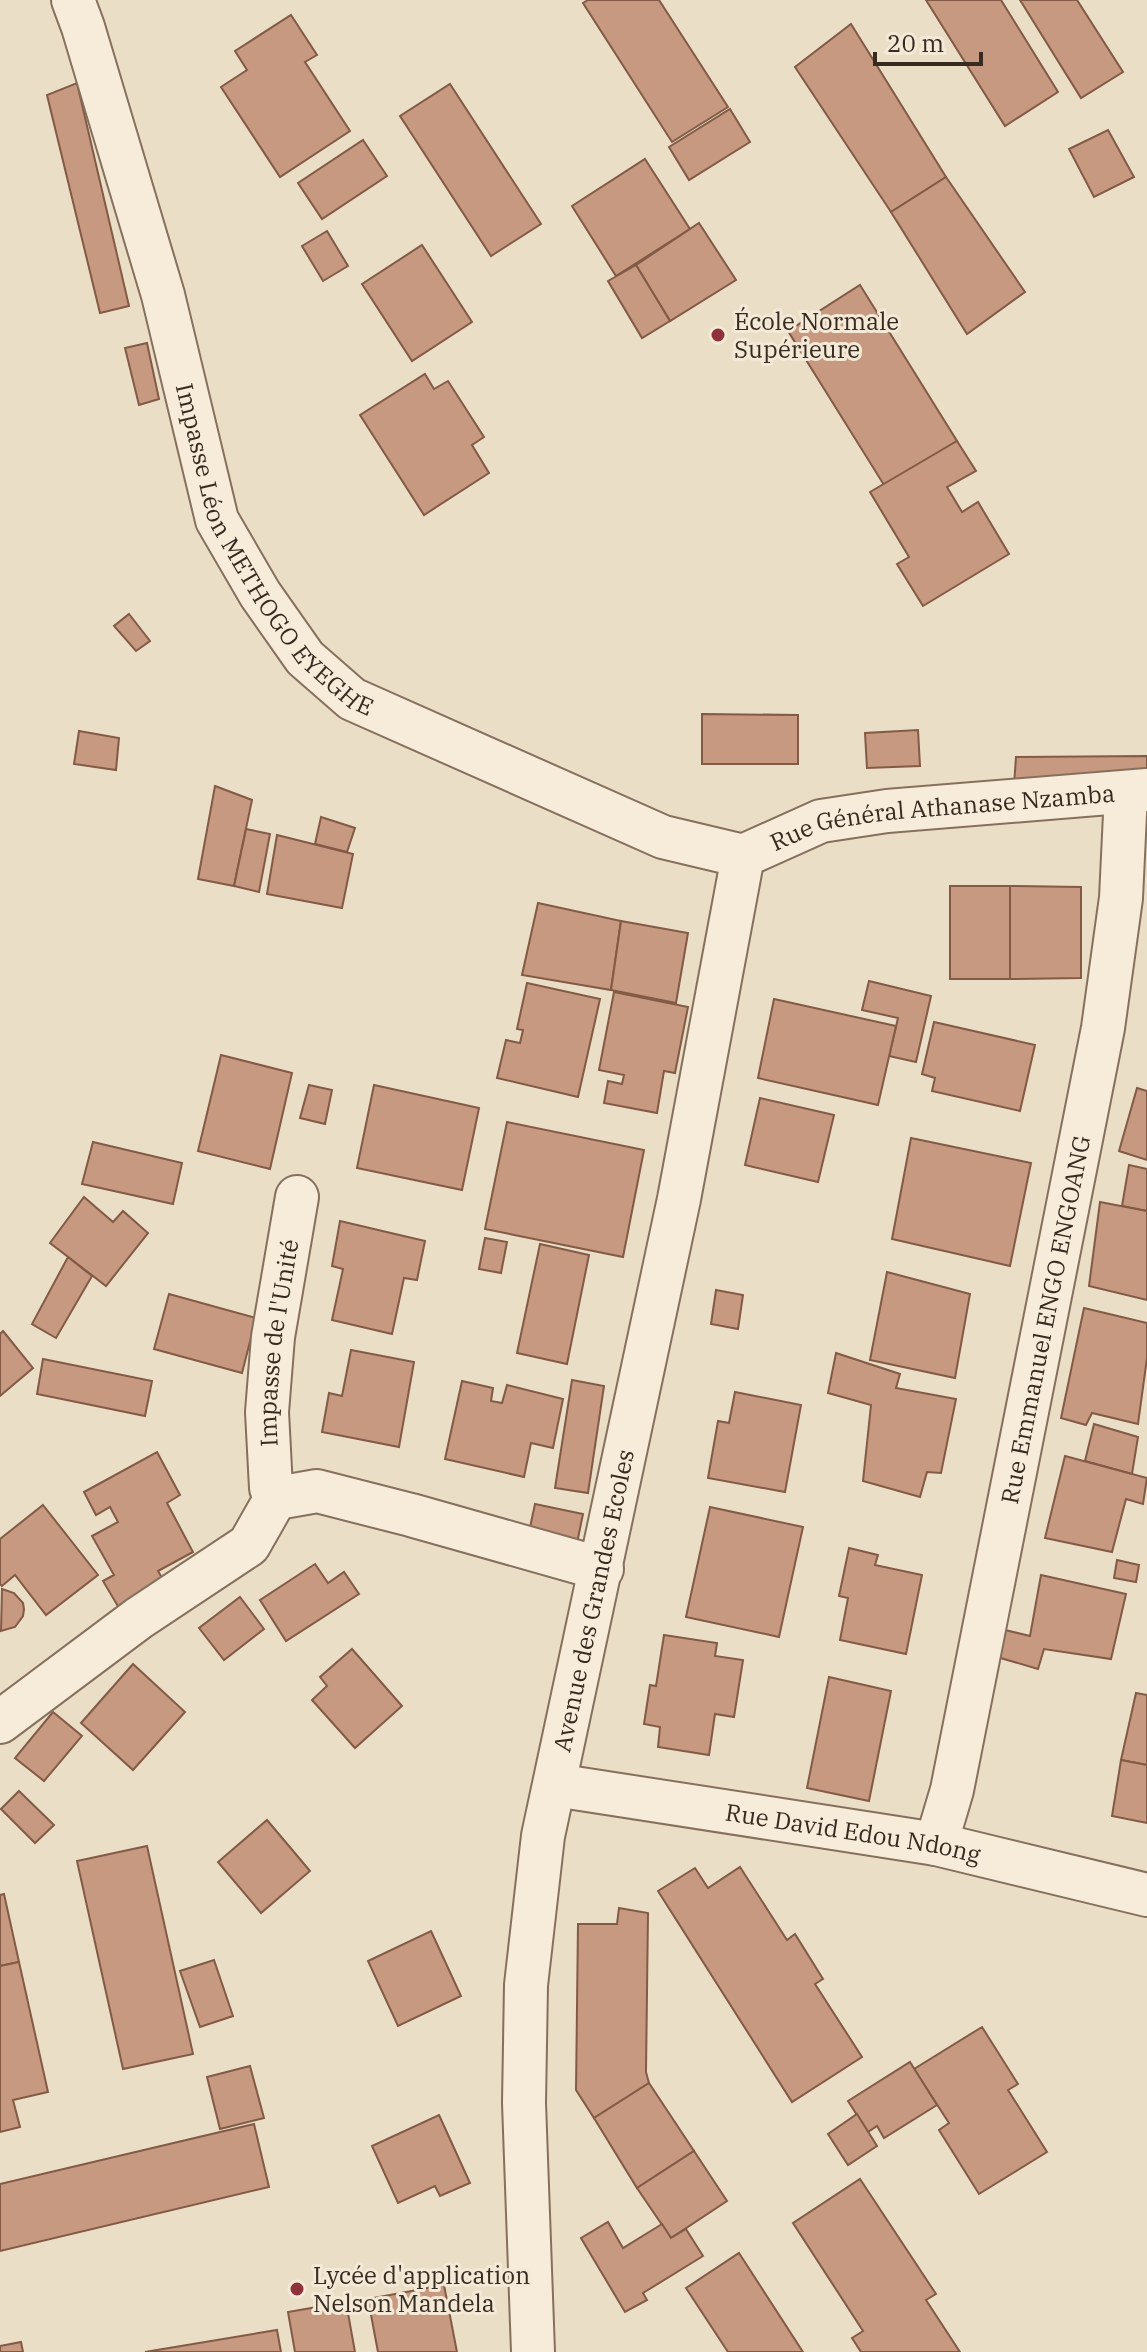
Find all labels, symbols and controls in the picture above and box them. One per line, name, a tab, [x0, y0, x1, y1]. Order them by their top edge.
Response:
scale bar	[875, 16, 981, 66]
text: 20 m	[887, 27, 944, 59]
place label: École Normale Supérieure	[734, 305, 899, 365]
marker: École Normale Supérieure	[709, 326, 727, 344]
street label: Impasse Léon METHOGO EYEGHE	[169, 380, 379, 723]
street label: Rue Général Athanase Nzamba	[765, 777, 1116, 858]
street label: Rue Emmanuel ENGO ENGOANG	[993, 1132, 1097, 1507]
street label: Impasse de l'Unité	[251, 1236, 306, 1447]
street label: Avenue des Grandes Ecoles	[545, 1446, 641, 1755]
street label: Rue David Edou Ndong	[723, 1796, 984, 1870]
place label: Lycée d'application Nelson Mandela	[313, 2259, 530, 2319]
marker: Lycée d'application Nelson Mandela	[288, 2280, 306, 2298]

